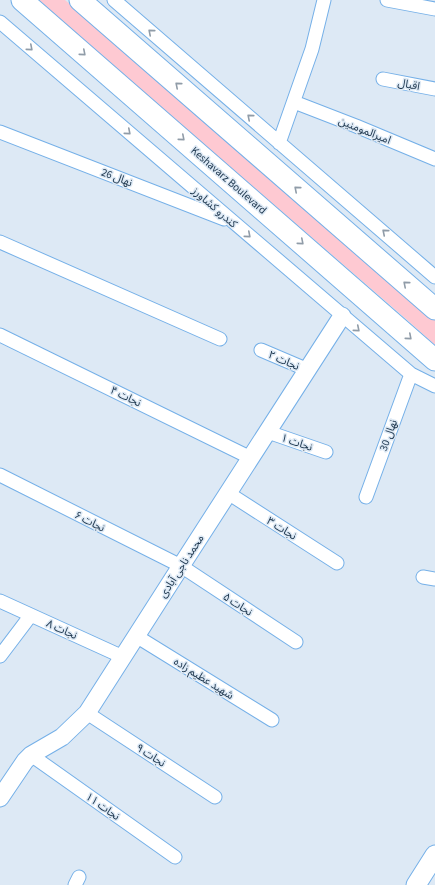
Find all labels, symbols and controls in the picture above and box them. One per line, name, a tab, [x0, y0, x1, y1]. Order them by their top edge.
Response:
one-way arrow	[149, 30, 156, 37]
one-way arrow	[25, 43, 32, 50]
one-way arrow	[79, 49, 86, 56]
street label: اقبال	[397, 75, 421, 94]
one-way arrow	[175, 83, 183, 90]
street label: امیرالمومنین	[336, 113, 393, 148]
one-way arrow	[247, 115, 254, 122]
one-way arrow	[123, 128, 131, 135]
one-way arrow	[177, 134, 184, 141]
street label: Keshavarz Boulevard	[188, 143, 270, 218]
street label: نهال 26	[99, 165, 135, 190]
street label: کندرو کشاورز	[188, 183, 241, 232]
one-way arrow	[294, 187, 302, 194]
one-way arrow	[382, 230, 389, 237]
one-way arrow	[243, 231, 251, 238]
one-way arrow	[296, 237, 304, 245]
one-way arrow	[403, 281, 410, 288]
one-way arrow	[353, 325, 360, 332]
one-way arrow	[404, 332, 412, 339]
street label: نجات ۲	[266, 347, 302, 374]
street label: نجات ۴	[108, 383, 144, 410]
street label: نهال 30	[376, 417, 401, 453]
street label: نجات ۱	[279, 430, 315, 455]
street label: نجات ۶	[72, 507, 108, 536]
street label: نجات ۳	[264, 513, 300, 543]
street label: محمد ناجی آبادی	[155, 532, 208, 601]
street label: نجات ۵	[220, 589, 256, 620]
street label: نجات ۸	[44, 616, 80, 643]
street label: شهید عظیم زاده	[170, 654, 237, 704]
street label: نجات ۹	[133, 740, 169, 771]
street label: نجات ۱۱	[82, 789, 123, 824]

